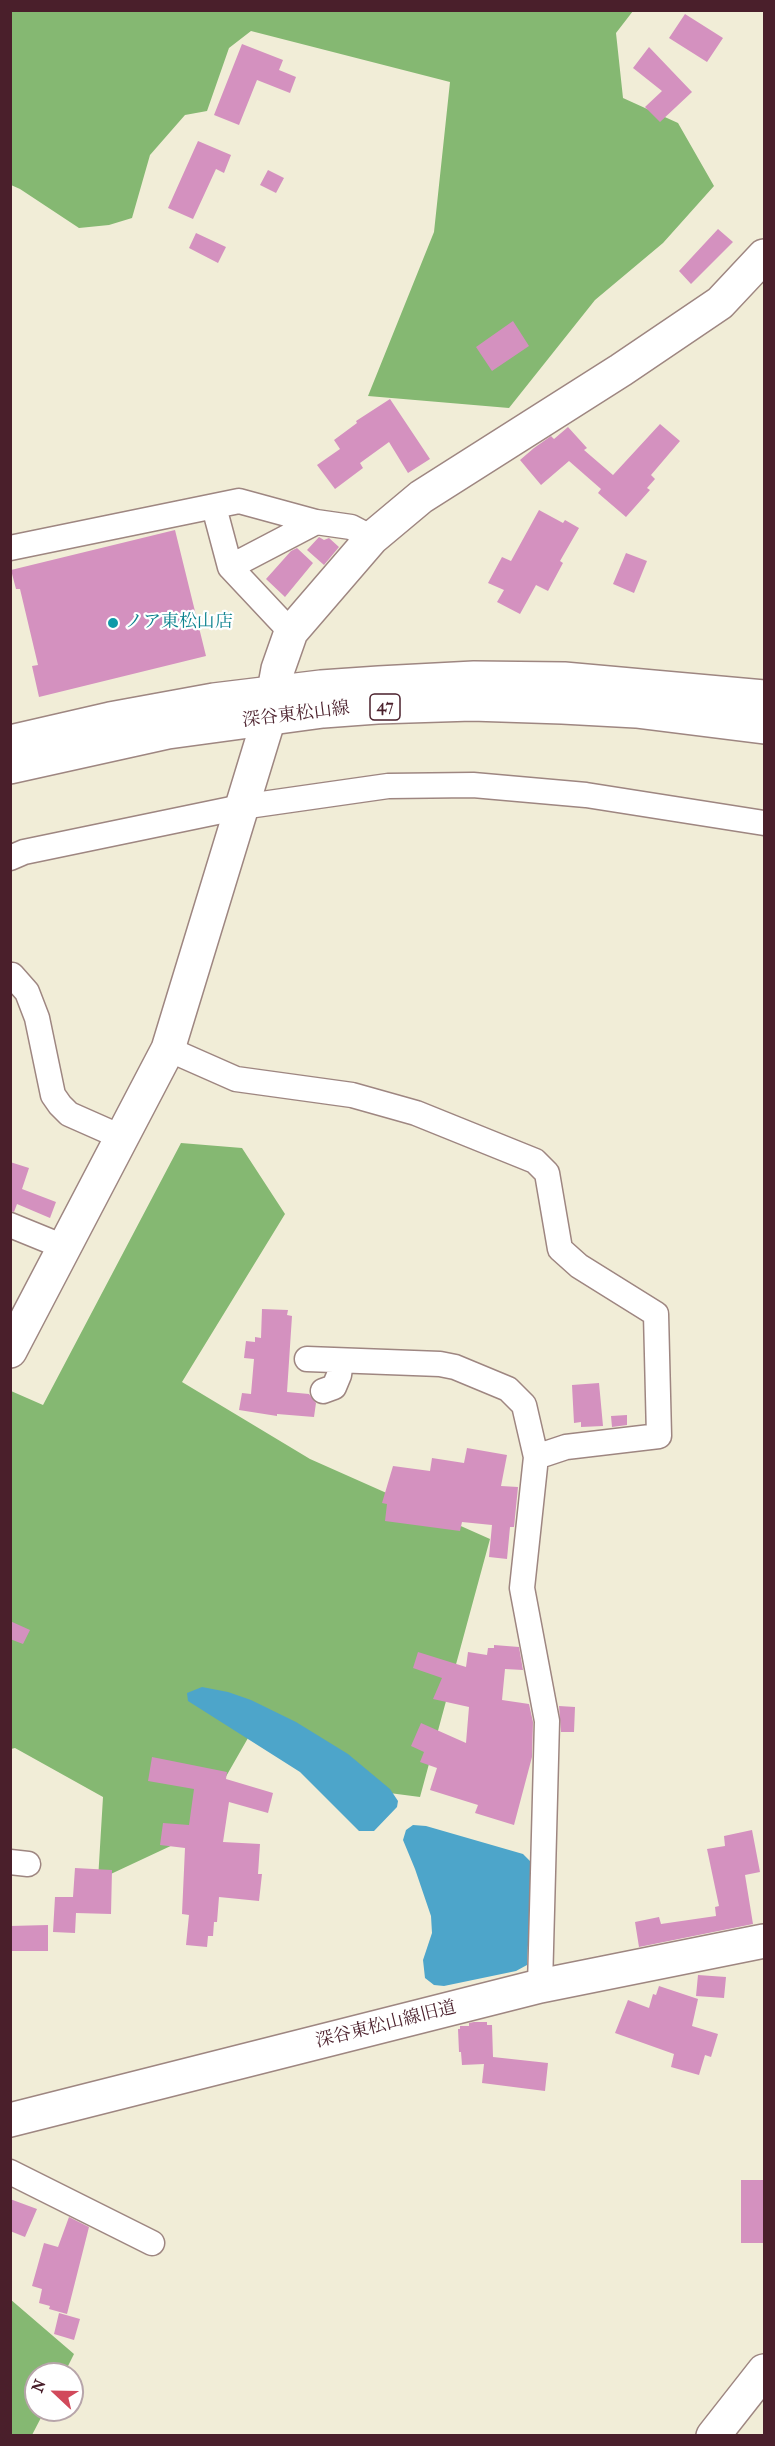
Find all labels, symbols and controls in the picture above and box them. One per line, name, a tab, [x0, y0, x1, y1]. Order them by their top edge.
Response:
place label: ノア東松山店	[125, 612, 233, 634]
marker: ノア東松山店	[106, 616, 120, 630]
road number: 47	[370, 694, 400, 720]
street label: 深谷東松山線	[241, 698, 351, 732]
street label: 深谷東松山線旧道	[314, 1997, 458, 2053]
north arrow	[24, 2362, 84, 2422]
text: N	[28, 2377, 50, 2395]

